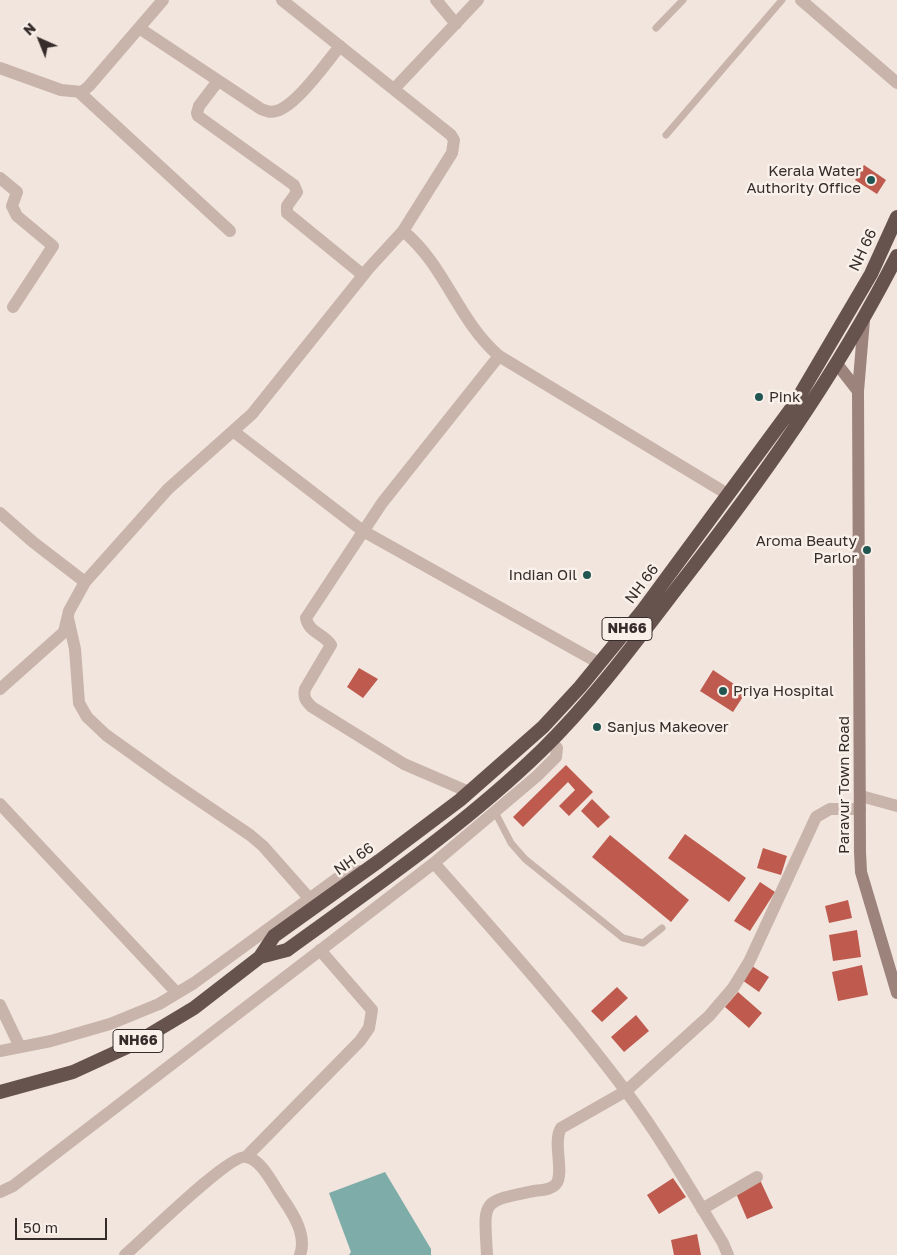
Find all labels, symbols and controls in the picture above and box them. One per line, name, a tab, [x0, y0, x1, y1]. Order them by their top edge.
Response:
north arrow	[15, 15, 65, 65]
text: N	[19, 19, 39, 39]
place label: Kerala Water Authority Office	[747, 162, 861, 197]
marker: Kerala Water Authority Office	[865, 174, 877, 186]
street label: NH 66	[845, 226, 881, 274]
place label: Pink	[769, 388, 801, 406]
marker: Pink	[753, 391, 765, 403]
place label: Aroma Beauty Parlor	[756, 532, 857, 567]
marker: Aroma Beauty Parlor	[861, 544, 873, 556]
street label: NH 66	[621, 561, 663, 607]
place label: Indian Oil	[508, 566, 577, 584]
marker: Indian Oil	[581, 569, 593, 581]
road number: NH66	[602, 618, 652, 640]
place label: Priya Hospital	[733, 682, 834, 700]
marker: Priya Hospital	[717, 685, 729, 697]
street label: Paravur Town Road	[835, 716, 853, 854]
place label: Sanjus Makeover	[607, 718, 729, 736]
marker: Sanjus Makeover	[591, 721, 603, 733]
street label: NH 66	[331, 839, 377, 879]
road number: NH66	[113, 1030, 163, 1052]
scale bar	[18, 1208, 110, 1240]
text: 50 m	[23, 1218, 58, 1236]

